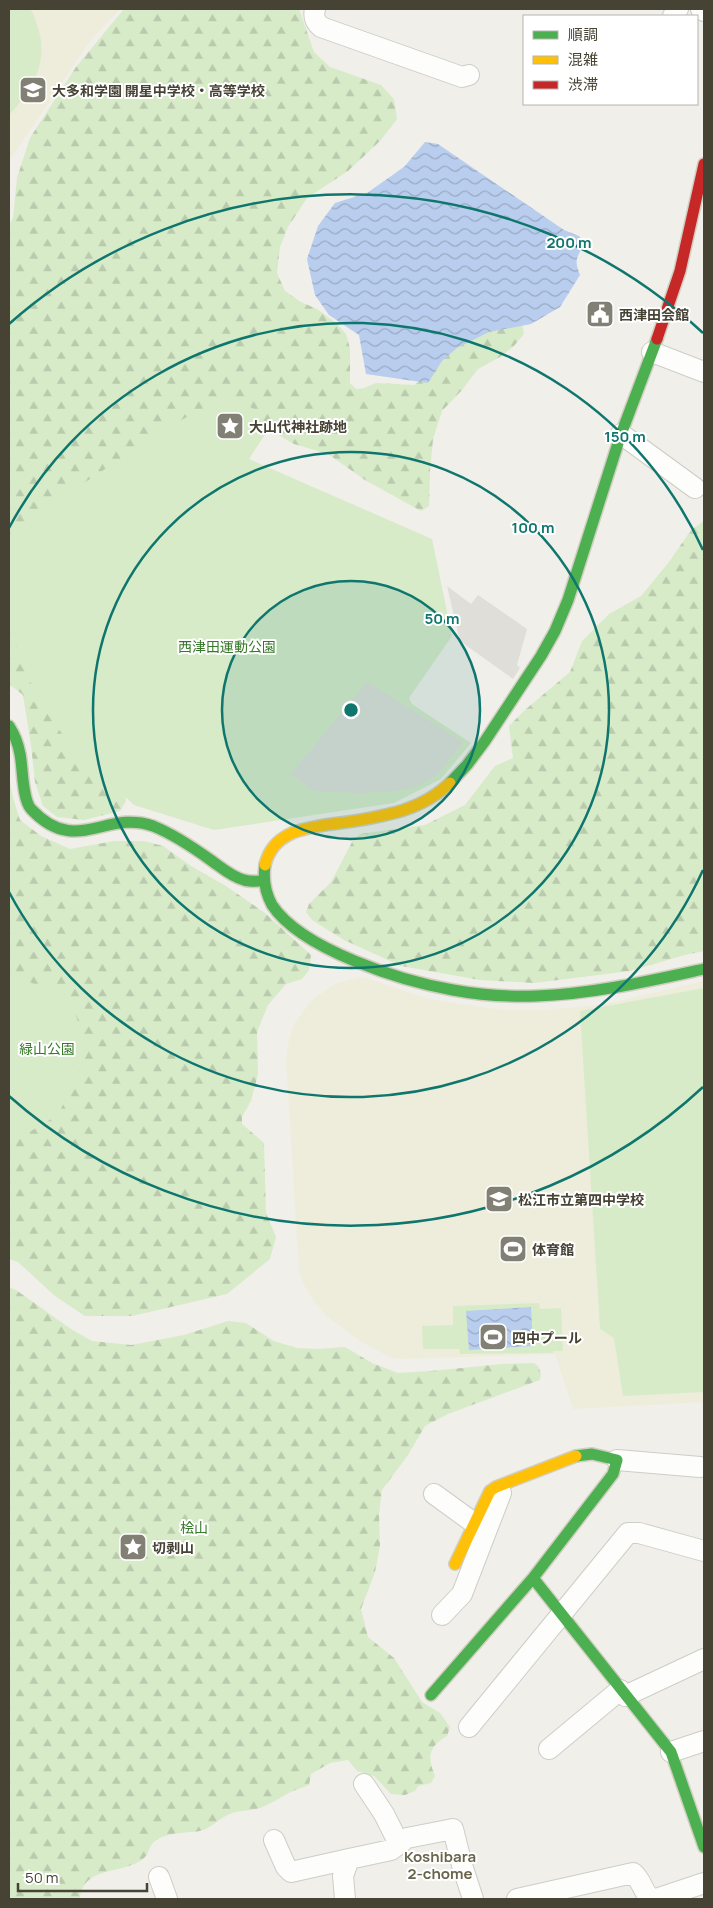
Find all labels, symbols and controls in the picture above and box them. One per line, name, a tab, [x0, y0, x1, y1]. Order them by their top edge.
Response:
legend	[523, 15, 698, 105]
text: 順調	[568, 24, 598, 45]
text: 混雑	[568, 49, 598, 70]
text: 渋滞	[568, 74, 598, 95]
school or university icon: 大多和学園 開星中学校・高等学校	[18, 75, 48, 105]
place label: 大多和学園 開星中学校・高等学校	[52, 81, 265, 100]
text: 200 m	[546, 232, 592, 253]
public building icon: 西津田会館	[585, 299, 615, 329]
place label: 西津田会館	[619, 305, 689, 324]
place icon: 大山代神社跡地	[215, 411, 245, 441]
place label: 大山代神社跡地	[249, 417, 347, 436]
text: 150 m	[604, 426, 646, 447]
text: 100 m	[512, 517, 554, 538]
text: 50 m	[424, 608, 460, 629]
park label: 西津田運動公園	[178, 637, 276, 656]
centre of rings	[342, 701, 360, 719]
park label: 緑山公園	[19, 1039, 75, 1058]
school or university icon: 松江市立第四中学校	[484, 1184, 514, 1214]
place label: 松江市立第四中学校	[518, 1190, 644, 1209]
sports icon: 体育館	[498, 1234, 528, 1264]
place label: 体育館	[532, 1240, 574, 1259]
sports icon: 四中プール	[478, 1322, 508, 1352]
place label: 四中プール	[512, 1328, 582, 1347]
park label: 桧山	[180, 1518, 208, 1537]
place icon: 切剥山	[118, 1532, 148, 1562]
place label: 切剥山	[152, 1538, 194, 1557]
district label: Koshibara 2-chome	[404, 1846, 476, 1884]
scale bar	[18, 1860, 146, 1892]
text: 50 m	[25, 1867, 59, 1888]

